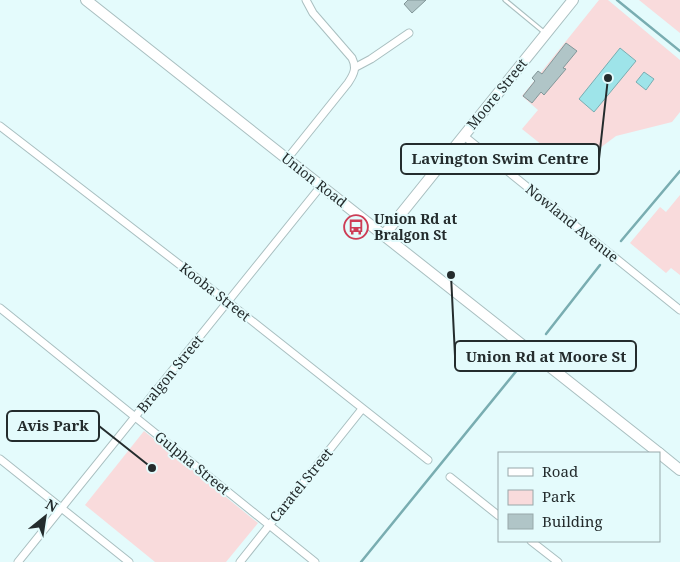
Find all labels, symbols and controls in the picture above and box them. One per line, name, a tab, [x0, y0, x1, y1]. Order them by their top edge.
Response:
street label: Moore Street	[462, 54, 531, 133]
callout: Lavington Swim Centre	[401, 144, 599, 174]
street label: Union Road	[278, 148, 351, 211]
text: Lavington Swim Centre	[411, 148, 589, 168]
street label: Nowland Avenue	[522, 179, 623, 266]
place label: Union Rd at Bralgon St	[374, 209, 457, 244]
bus stop icon: Union Rd at Bralgon St	[343, 214, 369, 240]
street label: Kooba Street	[176, 258, 255, 325]
street label: Bralgon Street	[132, 331, 207, 417]
callout: Union Rd at Moore St	[455, 341, 636, 371]
text: Union Rd at Moore St	[466, 346, 626, 366]
callout: Avis Park	[7, 411, 99, 441]
text: Avis Park	[17, 415, 89, 435]
street label: Gulpha Street	[151, 427, 234, 499]
street label: Caratel Street	[265, 444, 336, 526]
legend	[498, 452, 660, 542]
text: Road	[542, 461, 578, 481]
text: Park	[542, 486, 576, 506]
north arrow	[20, 492, 70, 542]
text: N	[42, 494, 61, 516]
text: Building	[542, 511, 603, 531]

